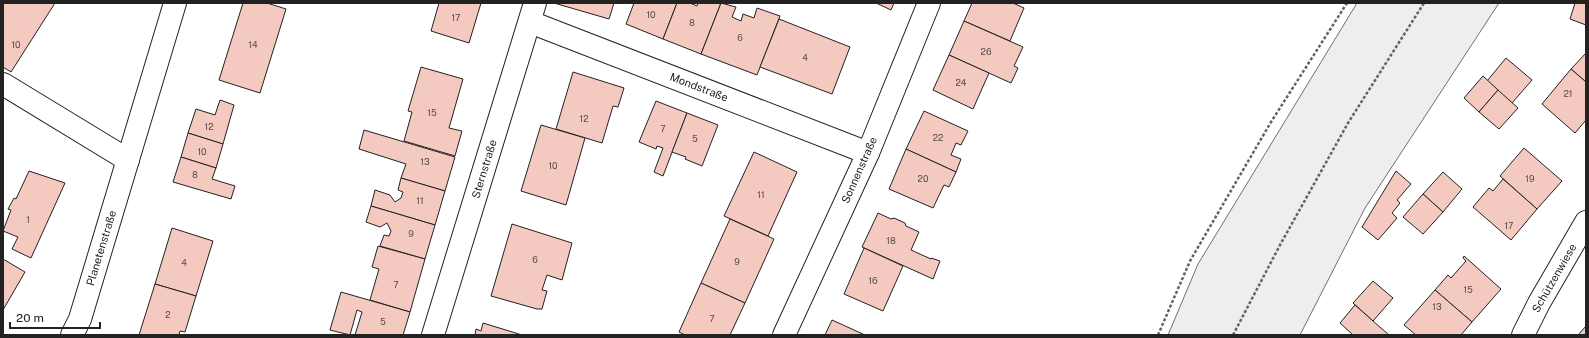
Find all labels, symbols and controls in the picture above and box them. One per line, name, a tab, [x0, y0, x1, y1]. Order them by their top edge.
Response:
house number: 10	[646, 9, 656, 20]
house number: 17	[451, 12, 461, 23]
house number: 8	[689, 17, 695, 28]
house number: 6	[737, 32, 743, 43]
house number: 10	[11, 39, 21, 50]
house number: 14	[248, 39, 258, 50]
house number: 26	[981, 46, 992, 57]
house number: 4	[802, 52, 808, 63]
street label: Mondstraße	[668, 70, 730, 104]
house number: 24	[955, 77, 967, 88]
house number: 21	[1563, 88, 1573, 99]
house number: 15	[427, 107, 437, 118]
house number: 12	[579, 113, 589, 124]
house number: 12	[204, 121, 214, 132]
house number: 7	[660, 123, 666, 134]
house number: 22	[933, 132, 943, 143]
house number: 5	[692, 133, 698, 144]
street label: Sonnenstraße	[839, 135, 879, 205]
street label: Sternstraße	[469, 138, 499, 200]
house number: 10	[197, 146, 207, 157]
house number: 13	[420, 156, 430, 167]
house number: 10	[548, 160, 558, 171]
house number: 8	[192, 169, 198, 180]
house number: 20	[918, 173, 929, 184]
house number: 19	[1525, 173, 1535, 184]
house number: 11	[757, 189, 765, 200]
house number: 11	[416, 195, 424, 206]
street label: Planetenstraße	[84, 209, 118, 287]
house number: 1	[26, 214, 30, 225]
house number: 17	[1504, 220, 1514, 231]
house number: 9	[408, 228, 414, 239]
house number: 18	[886, 235, 896, 246]
street label: Schützenwiese	[1530, 242, 1578, 314]
house number: 6	[532, 254, 538, 265]
house number: 9	[734, 256, 740, 267]
house number: 4	[181, 257, 187, 268]
house number: 16	[868, 275, 878, 286]
house number: 7	[393, 279, 399, 290]
house number: 15	[1463, 284, 1473, 295]
house number: 13	[1432, 301, 1442, 312]
scale bar	[10, 304, 100, 330]
house number: 2	[165, 309, 171, 320]
text: 20 m	[16, 311, 44, 325]
house number: 7	[709, 313, 715, 324]
house number: 5	[380, 316, 386, 327]

